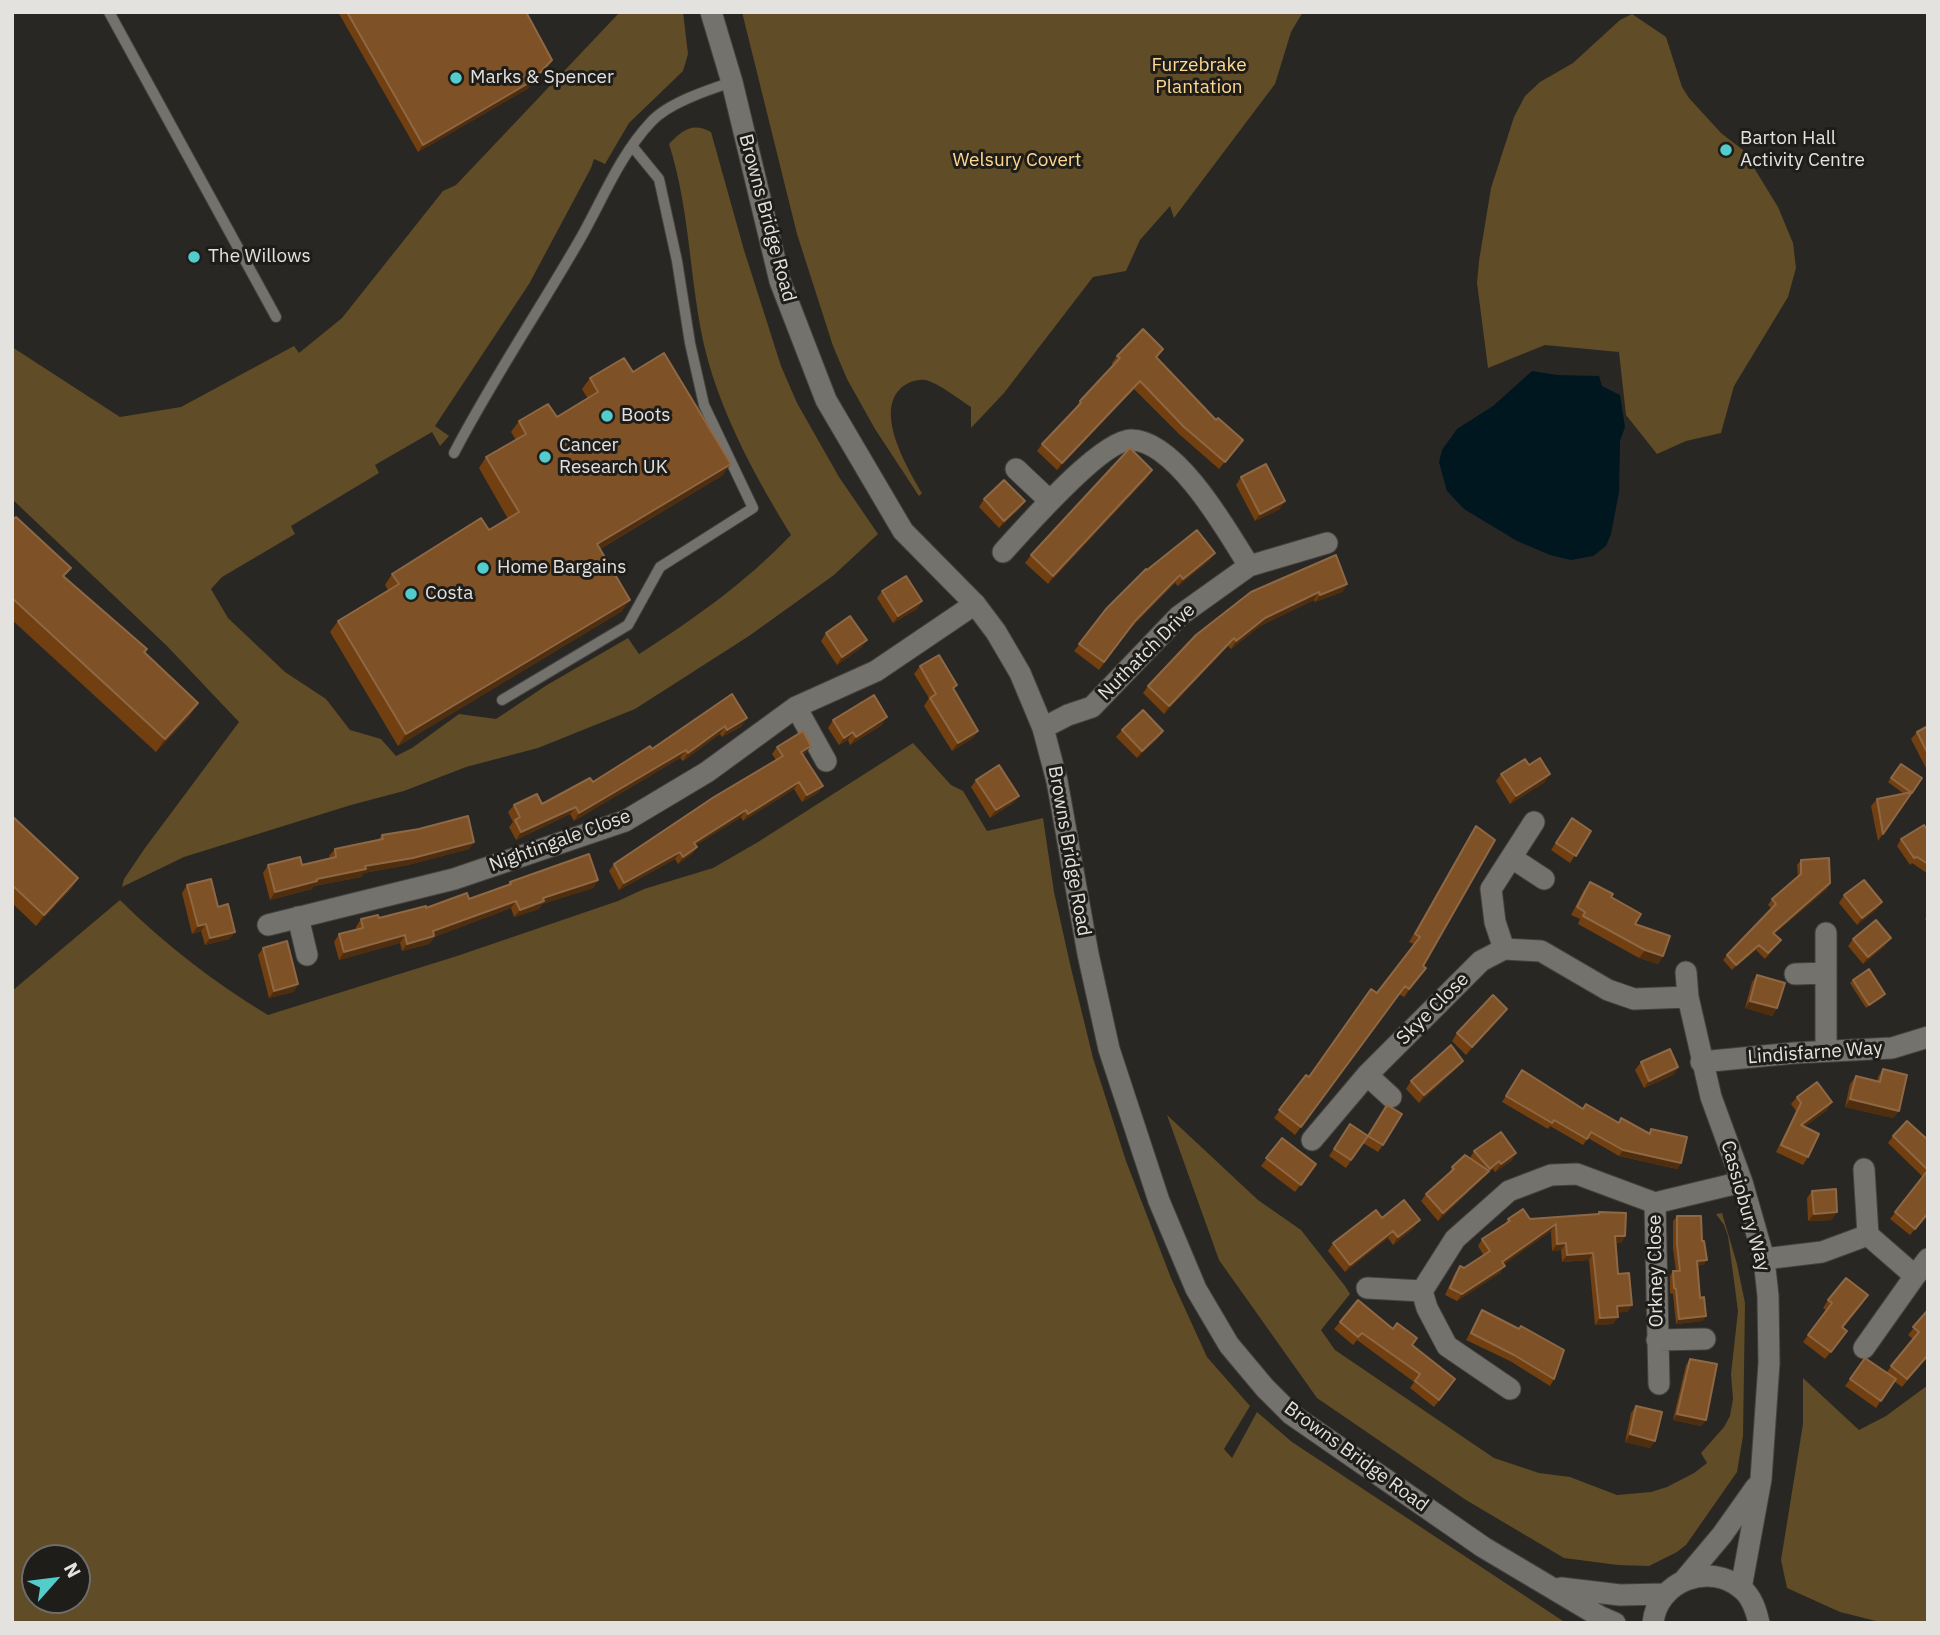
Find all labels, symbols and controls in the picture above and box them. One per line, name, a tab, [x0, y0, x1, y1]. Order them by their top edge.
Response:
park label: Furzebrake Plantation	[1151, 55, 1247, 99]
place label: Marks & Spencer	[470, 67, 614, 89]
marker: Marks & Spencer	[448, 70, 464, 86]
place label: Barton Hall Activity Centre	[1740, 128, 1865, 172]
street label: Browns Bridge Road	[734, 132, 800, 304]
marker: Barton Hall Activity Centre	[1718, 142, 1734, 158]
park label: Welsury Covert	[952, 150, 1082, 172]
place label: The Willows	[208, 246, 311, 268]
marker: The Willows	[186, 249, 202, 265]
place label: Boots	[621, 405, 671, 427]
marker: Boots	[599, 408, 615, 424]
place label: Cancer Research UK	[559, 435, 668, 479]
marker: Cancer Research UK	[537, 449, 553, 465]
place label: Home Bargains	[497, 557, 627, 579]
marker: Home Bargains	[475, 560, 491, 576]
place label: Costa	[425, 583, 473, 605]
marker: Costa	[403, 586, 419, 602]
street label: Nuthatch Drive	[1094, 599, 1200, 705]
street label: Browns Bridge Road	[1043, 764, 1095, 938]
street label: Nightingale Close	[486, 805, 634, 877]
street label: Skye Close	[1392, 968, 1474, 1050]
street label: Lindisfarne Way	[1747, 1037, 1883, 1069]
street label: Cassiobury Way	[1715, 1138, 1775, 1274]
street label: Orkney Close	[1644, 1214, 1668, 1328]
street label: Browns Bridge Road	[1279, 1397, 1433, 1517]
north arrow	[21, 1544, 91, 1614]
text: N	[59, 1558, 87, 1582]

